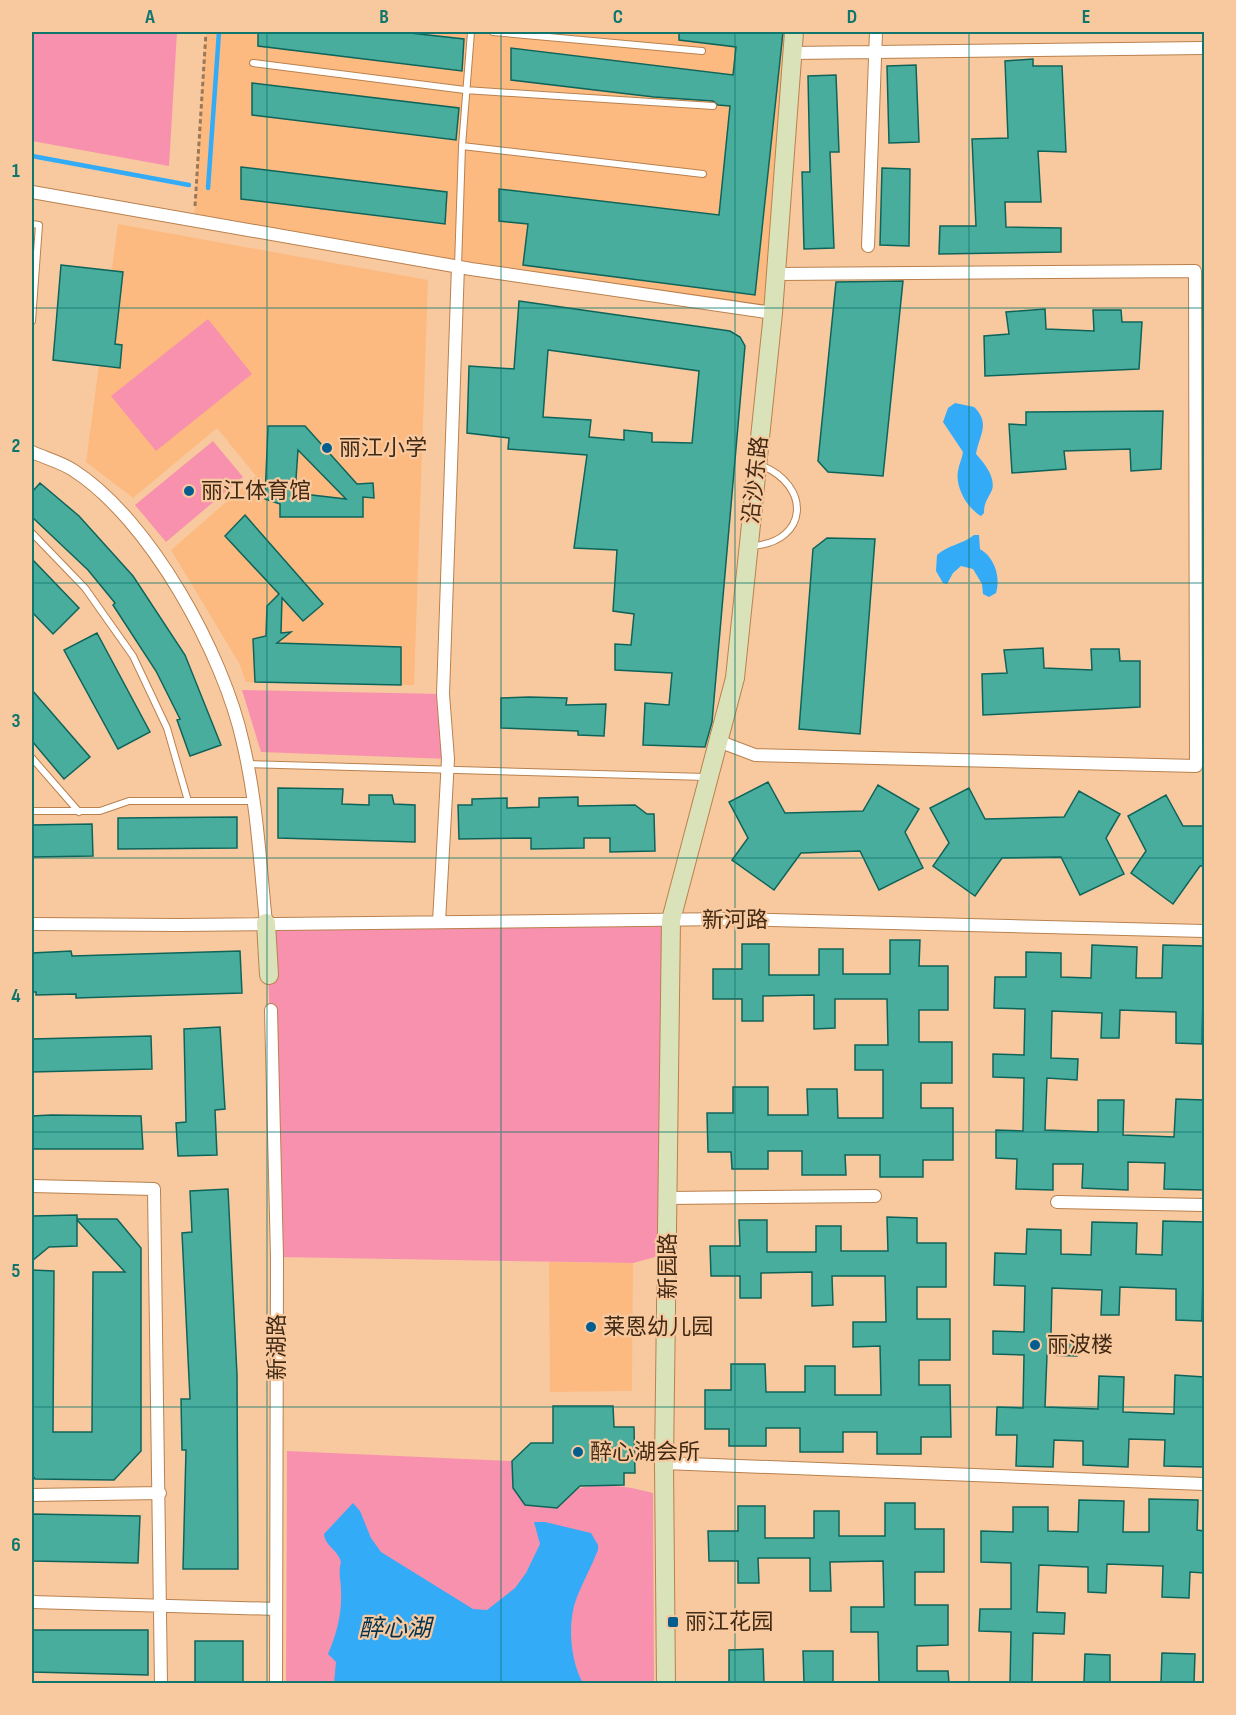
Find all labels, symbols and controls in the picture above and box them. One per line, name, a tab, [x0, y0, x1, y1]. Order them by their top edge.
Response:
text: A	[144, 5, 155, 29]
text: B	[379, 5, 389, 29]
text: C	[613, 5, 623, 29]
text: D	[847, 5, 857, 29]
text: E	[1082, 5, 1090, 29]
text: 1	[12, 159, 20, 183]
text: 2	[12, 434, 20, 458]
place label: 丽江小学	[339, 435, 427, 462]
street label: 沿沙东路	[738, 435, 774, 525]
marker: 丽江小学	[320, 441, 334, 455]
place label: 丽江体育馆	[201, 478, 311, 505]
marker: 丽江体育馆	[182, 484, 196, 498]
text: 3	[12, 709, 21, 733]
street label: 新河路	[702, 907, 768, 934]
text: 4	[11, 984, 21, 1008]
street label: 新园路	[655, 1233, 682, 1299]
text: 5	[12, 1259, 21, 1283]
street label: 新湖路	[264, 1314, 291, 1380]
place label: 莱恩幼儿园	[603, 1314, 713, 1341]
marker: 莱恩幼儿园	[584, 1320, 598, 1334]
place label: 丽波楼	[1047, 1332, 1113, 1359]
marker: 丽波楼	[1028, 1338, 1042, 1352]
place label: 醉心湖会所	[590, 1439, 700, 1466]
marker: 醉心湖会所	[571, 1445, 585, 1459]
text: 6	[11, 1533, 21, 1557]
place label: 丽江花园	[685, 1609, 773, 1636]
water label: 醉心湖	[359, 1614, 435, 1643]
marker: 丽江花园	[666, 1615, 680, 1629]

